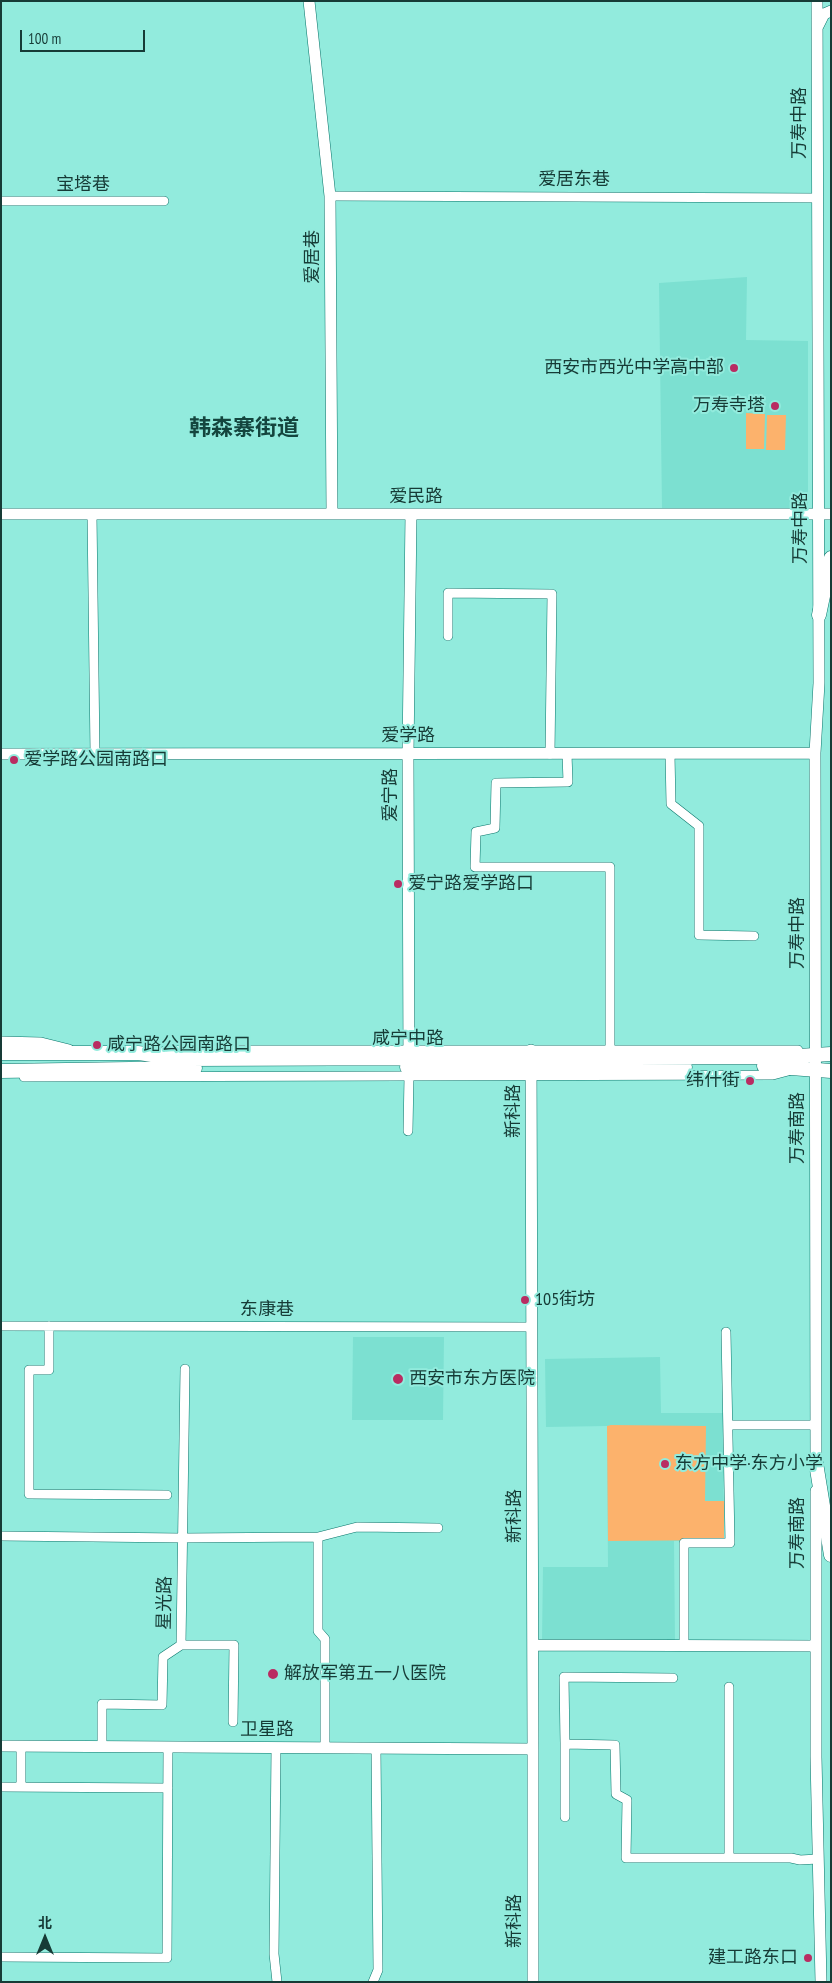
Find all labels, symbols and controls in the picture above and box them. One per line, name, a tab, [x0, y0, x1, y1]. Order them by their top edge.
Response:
scale bar	[22, 20, 148, 52]
text: 100 m	[28, 29, 61, 48]
street label: 万寿中路	[789, 87, 811, 159]
street label: 爱居东巷	[538, 169, 610, 191]
street label: 宝塔巷	[56, 174, 110, 196]
street label: 爱居巷	[302, 230, 324, 284]
place label: 西安市西光中学高中部	[544, 357, 724, 379]
marker: 西安市西光中学高中部	[728, 362, 740, 374]
place label: 万寿寺塔	[693, 395, 765, 417]
marker: 万寿寺塔	[769, 400, 781, 412]
district label: 韩森寨街道	[189, 416, 299, 442]
street label: 爱民路	[389, 486, 443, 508]
street label: 万寿中路	[790, 492, 812, 564]
street label: 爱学路	[381, 725, 435, 747]
place label: 爱学路公园南路口	[24, 749, 168, 771]
marker: 爱学路公园南路口	[8, 754, 20, 766]
street label: 爱宁路	[380, 768, 402, 822]
place label: 爱宁路爱学路口	[408, 873, 534, 895]
marker: 爱宁路爱学路口	[392, 878, 404, 890]
street label: 万寿中路	[787, 897, 809, 969]
street label: 咸宁中路	[372, 1028, 444, 1050]
place label: 咸宁路公园南路口	[107, 1034, 251, 1056]
marker: 咸宁路公园南路口	[91, 1039, 103, 1051]
place label: 纬什街	[686, 1070, 740, 1092]
marker: 纬什街	[744, 1075, 756, 1087]
street label: 新科路	[503, 1084, 525, 1138]
street label: 万寿南路	[787, 1092, 809, 1164]
place label: 105街坊	[535, 1289, 595, 1311]
marker: 105街坊	[519, 1294, 531, 1306]
street label: 东康巷	[240, 1299, 294, 1321]
place label: 西安市东方医院	[409, 1368, 535, 1390]
marker: 西安市东方医院	[391, 1372, 405, 1386]
place label: 东方中学·东方小学	[675, 1453, 823, 1475]
marker: 东方中学·东方小学	[659, 1458, 671, 1470]
street label: 新科路	[504, 1489, 526, 1543]
street label: 万寿南路	[787, 1497, 809, 1569]
street label: 星光路	[154, 1576, 176, 1630]
place label: 解放军第五一八医院	[284, 1663, 446, 1685]
marker: 解放军第五一八医院	[266, 1667, 280, 1681]
street label: 卫星路	[240, 1719, 294, 1741]
street label: 新科路	[504, 1894, 526, 1948]
north arrow	[20, 1913, 70, 1963]
text: 北	[38, 1914, 52, 1932]
place label: 建工路东口	[708, 1947, 798, 1969]
marker: 建工路东口	[802, 1952, 814, 1964]

